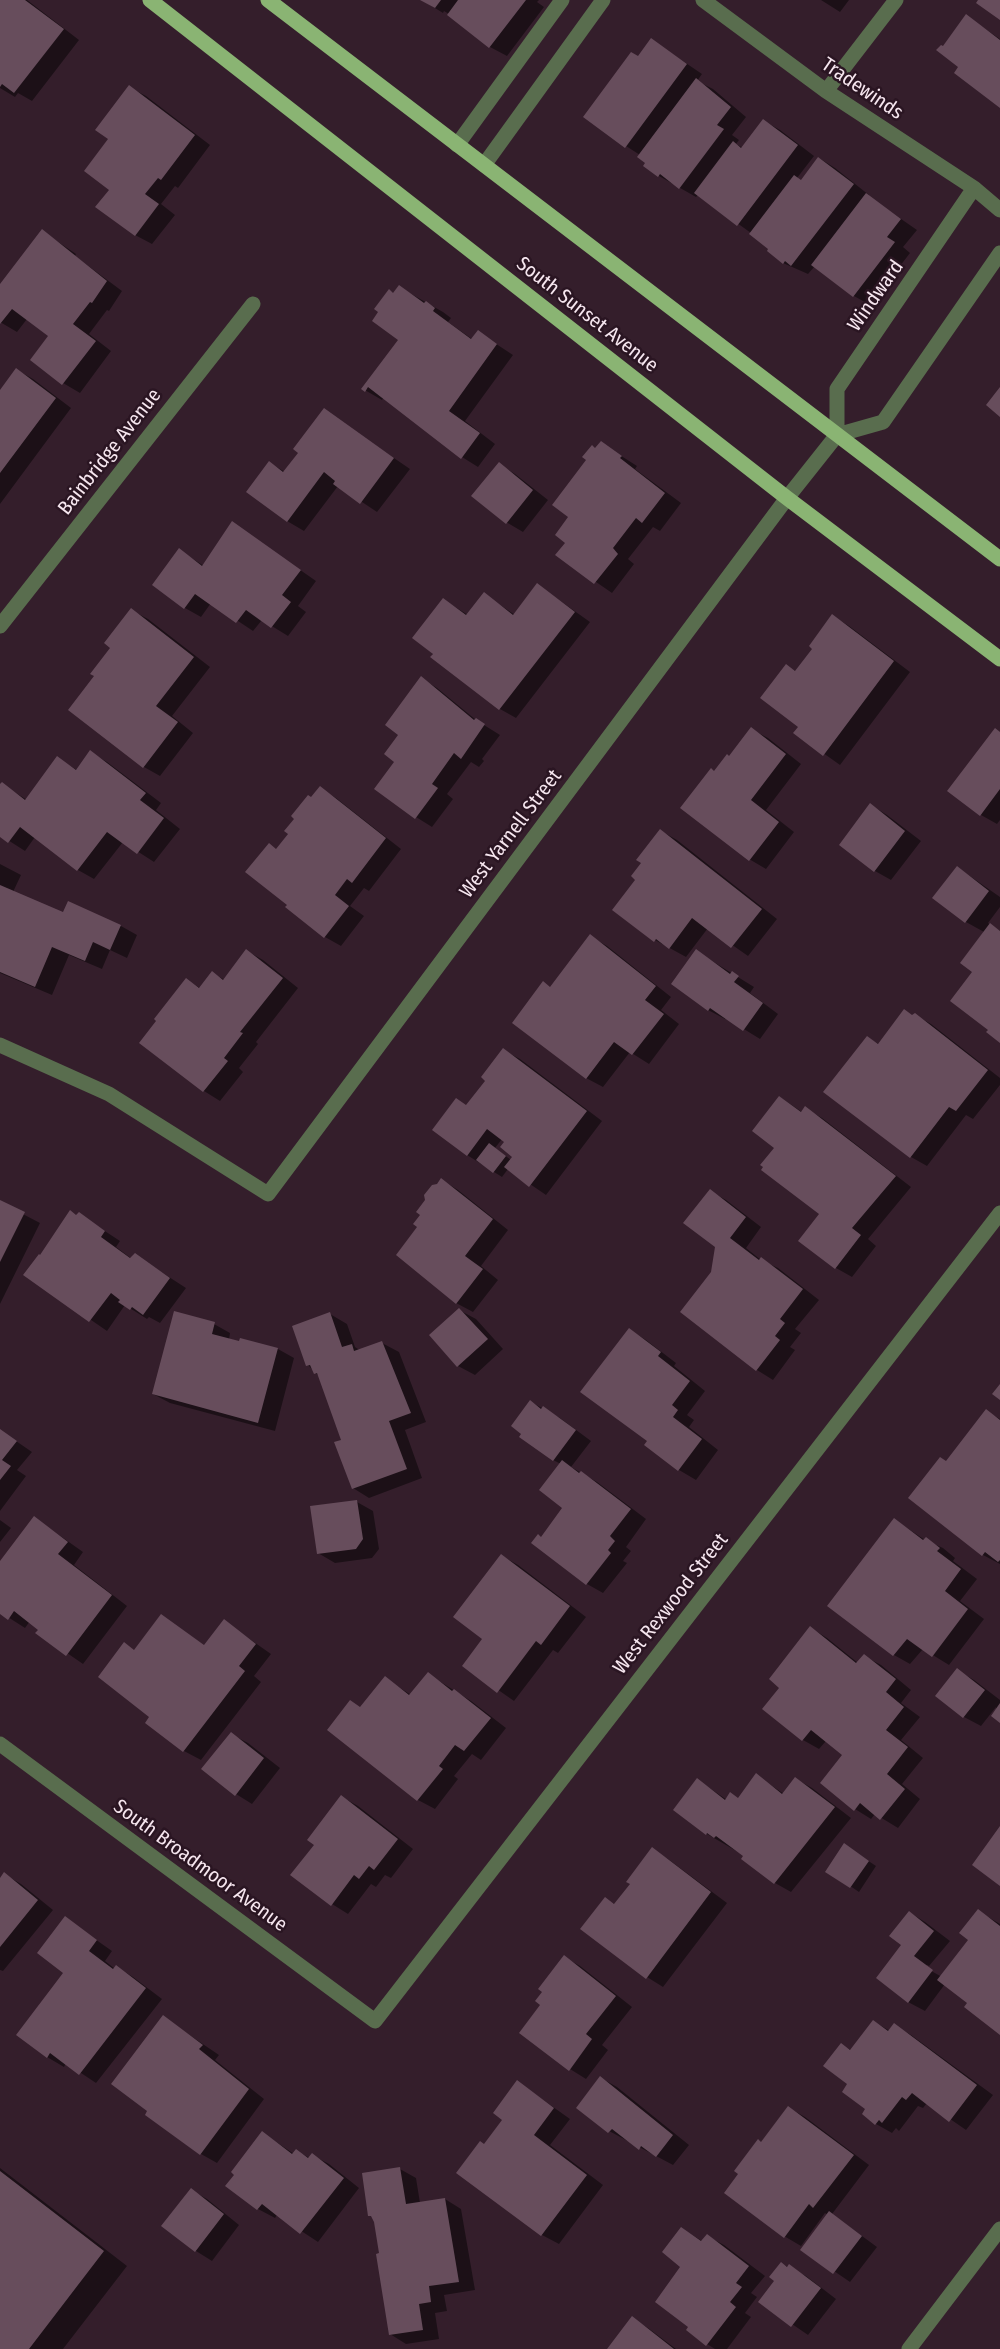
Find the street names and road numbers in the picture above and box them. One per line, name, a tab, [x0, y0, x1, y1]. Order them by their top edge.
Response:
street label: Tradewinds	[817, 53, 907, 125]
street label: South Sunset Avenue	[511, 252, 663, 378]
street label: Windward	[843, 256, 909, 336]
street label: Bainbridge Avenue	[53, 384, 167, 520]
street label: West Yarnell Street	[455, 765, 567, 903]
street label: West Rexwood Street	[609, 1529, 733, 1679]
street label: South Broadmoor Avenue	[108, 1795, 292, 1937]

